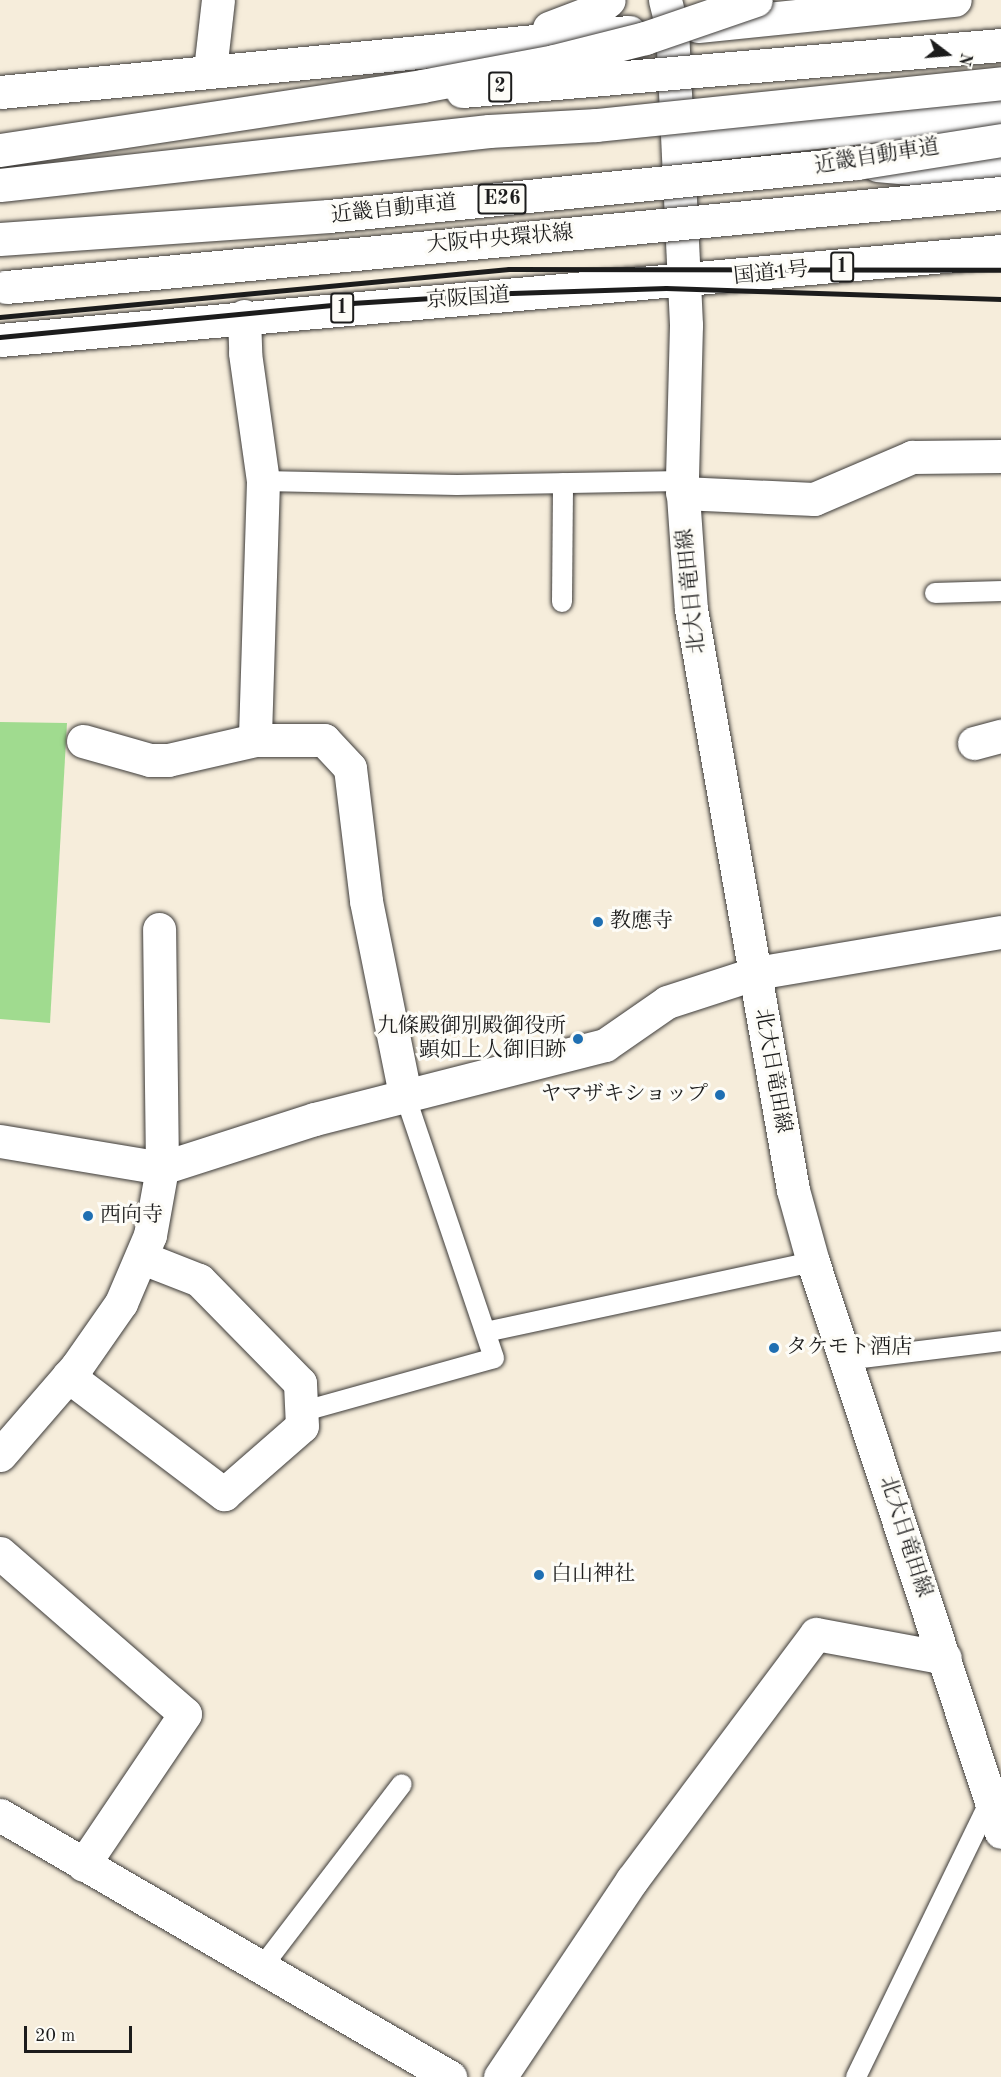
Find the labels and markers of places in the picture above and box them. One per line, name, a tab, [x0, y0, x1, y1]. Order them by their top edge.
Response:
place label: 教應寺	[610, 909, 673, 935]
marker: 教應寺	[591, 915, 605, 929]
place label: 九條殿御別殿御役所 顕如上人御旧跡	[377, 1014, 566, 1064]
marker: 九條殿御別殿御役所 顕如上人御旧跡	[571, 1032, 585, 1046]
place label: ヤマザキショップ	[540, 1082, 708, 1108]
marker: ヤマザキショップ	[713, 1088, 727, 1102]
place label: 西向寺	[100, 1203, 163, 1229]
marker: 西向寺	[81, 1209, 95, 1223]
place label: タケモト酒店	[786, 1335, 912, 1361]
marker: タケモト酒店	[767, 1341, 781, 1355]
place label: 白山神社	[551, 1562, 635, 1588]
marker: 白山神社	[532, 1568, 546, 1582]

